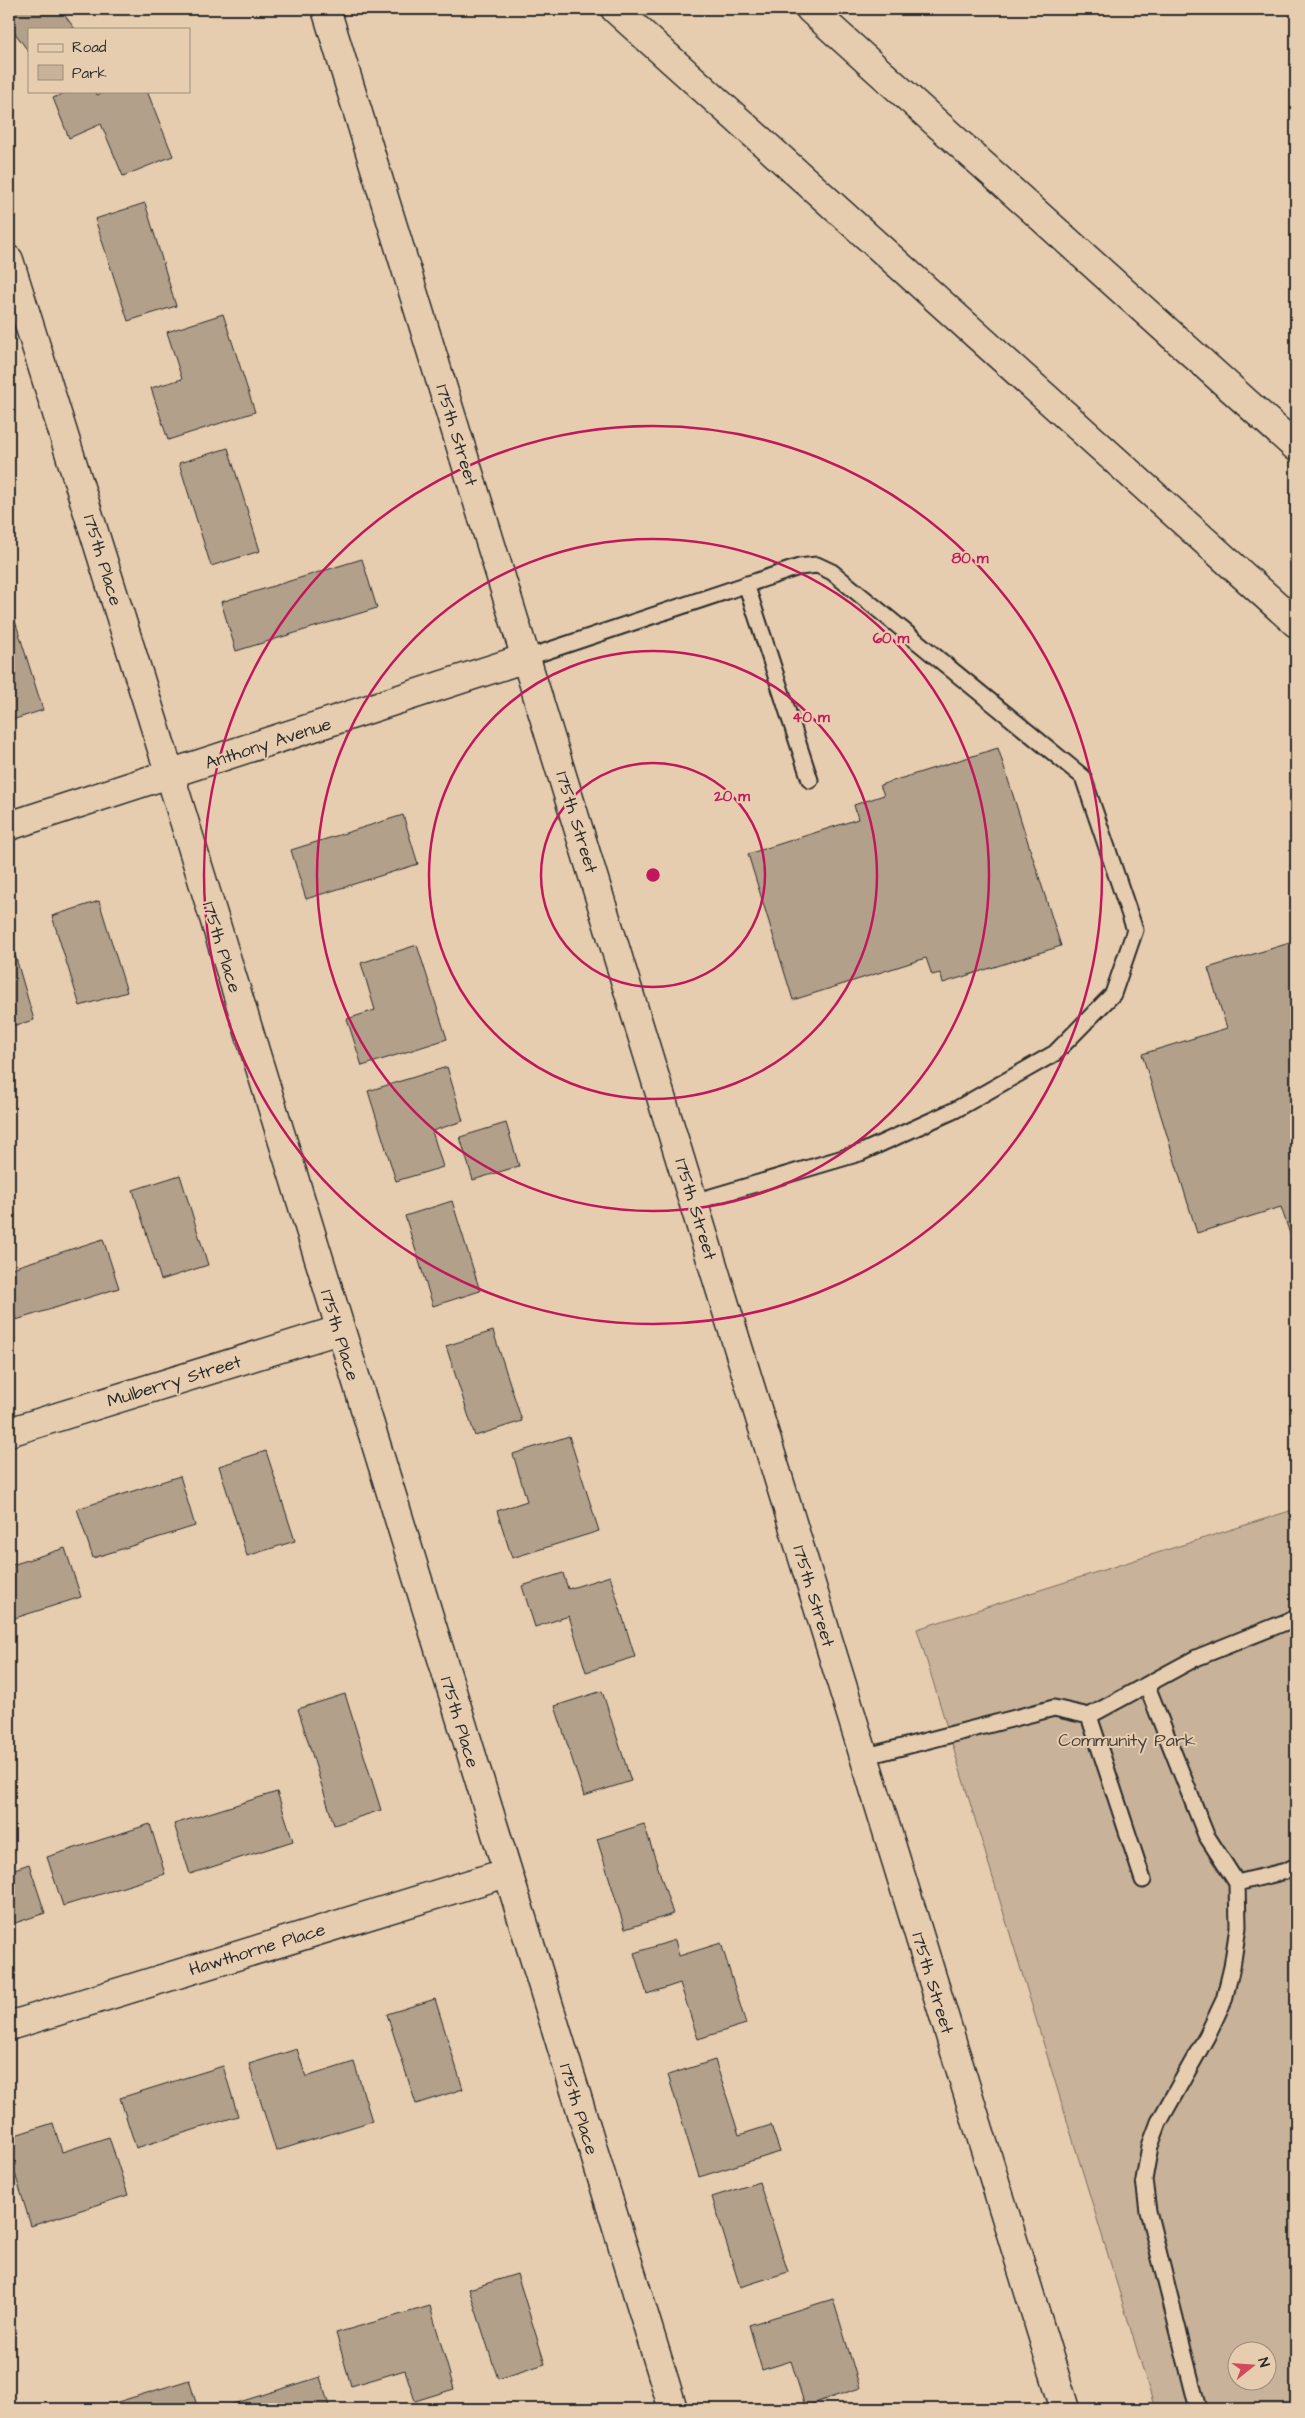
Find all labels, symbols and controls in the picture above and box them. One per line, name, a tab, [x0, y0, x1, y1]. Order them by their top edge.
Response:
legend	[28, 28, 190, 92]
text: Road	[72, 37, 107, 58]
text: Park	[72, 63, 107, 84]
street label: 175th Street	[429, 381, 484, 490]
street label: 175th Place	[77, 511, 128, 609]
text: 80 m	[952, 548, 989, 569]
text: 60 m	[873, 628, 910, 649]
text: 40 m	[792, 707, 830, 728]
street label: Anthony Avenue	[202, 711, 335, 777]
street label: 175th Street	[549, 768, 604, 877]
text: 20 m	[713, 786, 750, 807]
centre of rings	[644, 866, 662, 884]
street label: 175th Place	[196, 898, 247, 996]
street label: 175th Street	[668, 1155, 723, 1264]
street label: 175th Place	[314, 1286, 365, 1384]
street label: Mulberry Street	[104, 1349, 245, 1415]
street label: 175th Street	[786, 1542, 841, 1651]
street label: 175th Place	[434, 1673, 485, 1771]
park label: Community Park	[1058, 1728, 1196, 1754]
street label: Hawthorne Place	[186, 1917, 329, 1982]
street label: 175th Street	[905, 1929, 960, 2038]
street label: 175th Place	[553, 2060, 604, 2158]
north arrow	[1228, 2340, 1278, 2390]
text: N	[1253, 2355, 1274, 2370]

